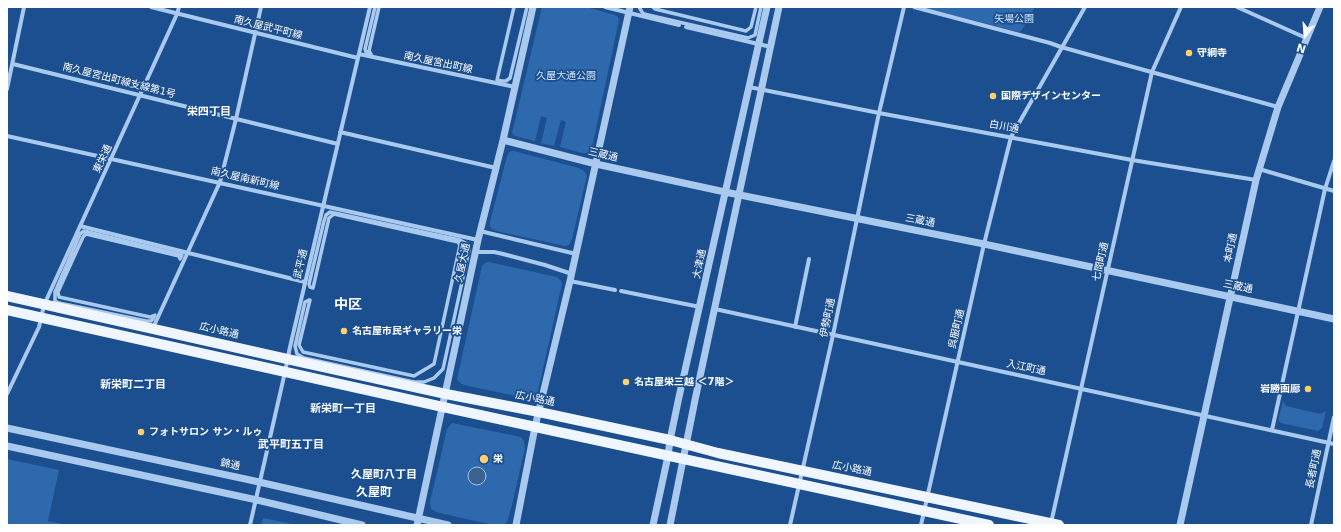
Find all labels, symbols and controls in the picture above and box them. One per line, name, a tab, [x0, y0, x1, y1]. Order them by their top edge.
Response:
park label: 矢場公園	[994, 13, 1034, 25]
street label: 南久屋武平町線	[233, 14, 303, 42]
north arrow	[1285, 16, 1325, 56]
text: N	[1295, 40, 1308, 56]
place label: 守綱寺	[1197, 47, 1227, 59]
marker: 守綱寺	[1184, 48, 1194, 58]
street label: 南久屋宮出町線	[403, 50, 473, 76]
street label: 南久屋宮出町線支線第1号	[61, 61, 177, 101]
park label: 久屋大通公園	[536, 70, 596, 82]
place label: 国際デザインセンター	[1001, 90, 1101, 102]
marker: 国際デザインセンター	[988, 91, 998, 101]
district label: 栄四丁目	[187, 105, 231, 119]
street label: 白川通	[988, 118, 1020, 136]
street label: 東栄通	[91, 143, 115, 175]
street label: 三蔵通	[587, 146, 619, 164]
street label: 南久屋南新町線	[210, 165, 280, 193]
street label: 三蔵通	[904, 212, 936, 230]
street label: 本町通	[1222, 232, 1240, 264]
street label: 七間町通	[1091, 241, 1111, 283]
street label: 久屋大通	[453, 242, 473, 284]
street label: 武平通	[292, 248, 310, 280]
street label: 大津通	[691, 248, 709, 280]
street label: 三蔵通	[1222, 278, 1254, 296]
district label: 中区	[334, 297, 362, 313]
street label: 伊勢町通	[818, 297, 838, 339]
street label: 呉服町通	[947, 308, 967, 350]
street label: 広小路通	[198, 321, 240, 341]
place label: 名古屋市民ギャラリー栄	[352, 325, 462, 337]
marker: 名古屋市民ギャラリー栄	[339, 326, 349, 336]
street label: 入江町通	[1005, 358, 1047, 378]
place label: 名古屋栄三越 ＜7階＞	[634, 376, 734, 388]
marker: 名古屋栄三越 ＜7階＞	[621, 377, 631, 387]
district label: 新栄町二丁目	[100, 378, 166, 392]
place label: 岩勝画廊	[1260, 383, 1300, 395]
marker: 岩勝画廊	[1303, 384, 1313, 394]
street label: 広小路通	[514, 389, 556, 409]
district label: 新栄町一丁目	[310, 402, 376, 416]
place label: フォトサロン サン・ルゥ	[149, 426, 262, 438]
marker: フォトサロン サン・ルゥ	[136, 427, 146, 437]
district label: 武平町五丁目	[258, 438, 324, 452]
street label: 長者町通	[1304, 448, 1324, 490]
marker: 栄	[478, 453, 490, 465]
place label: 栄	[493, 453, 503, 465]
street label: 錦通	[219, 457, 241, 473]
street label: 広小路通	[831, 459, 873, 479]
district label: 久屋町八丁目	[351, 468, 417, 482]
district label: 久屋町	[356, 486, 392, 500]

